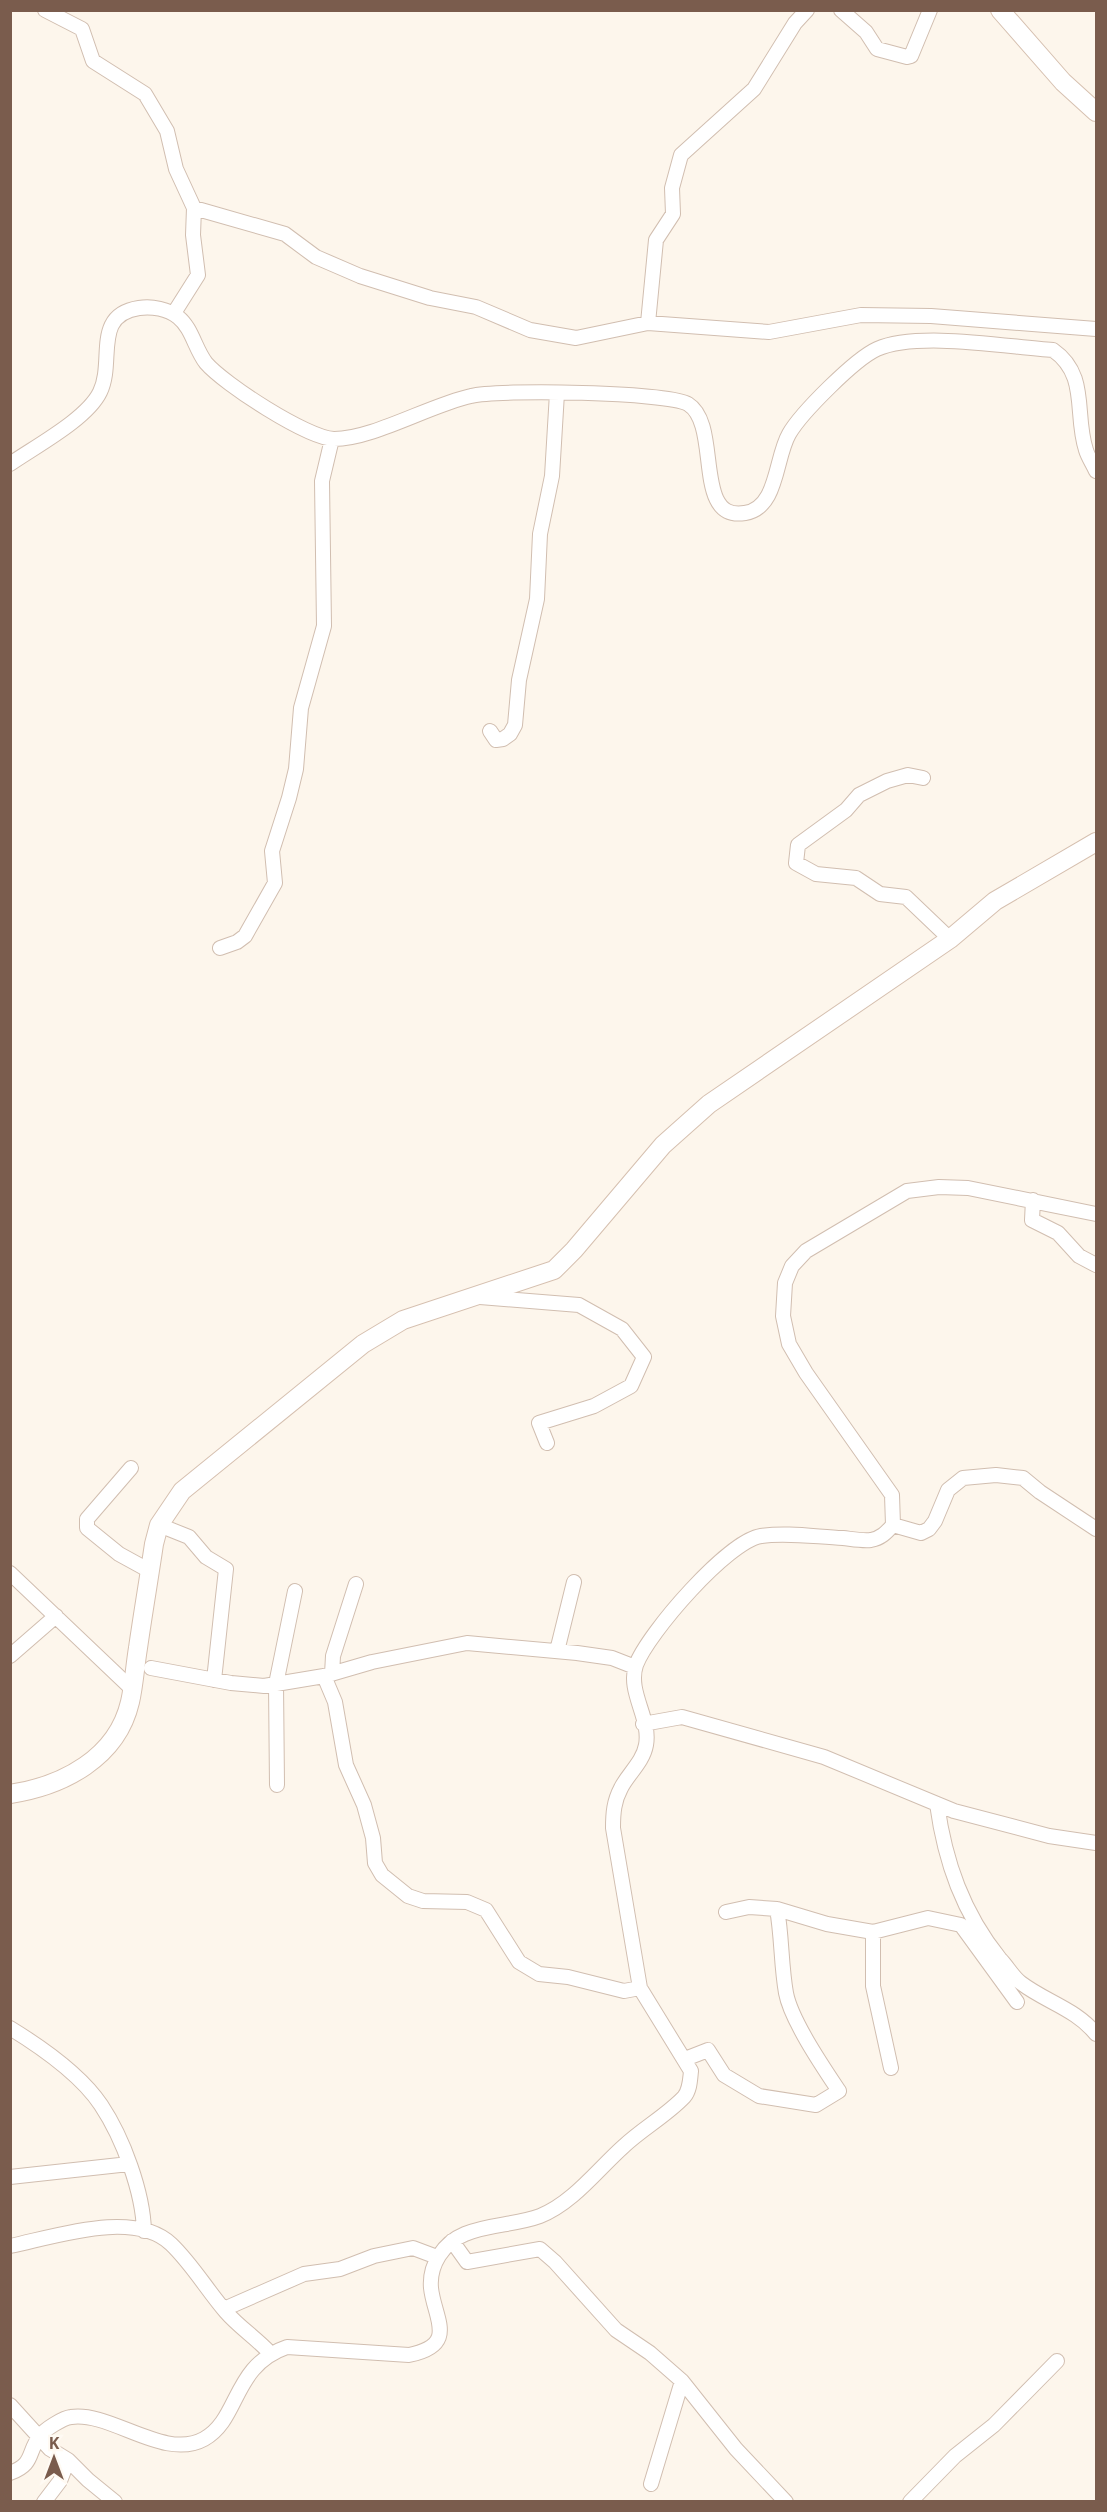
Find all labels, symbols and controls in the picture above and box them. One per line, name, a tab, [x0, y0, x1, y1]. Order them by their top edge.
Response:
north arrow	[24, 2428, 84, 2488]
text: K	[49, 2432, 60, 2454]

